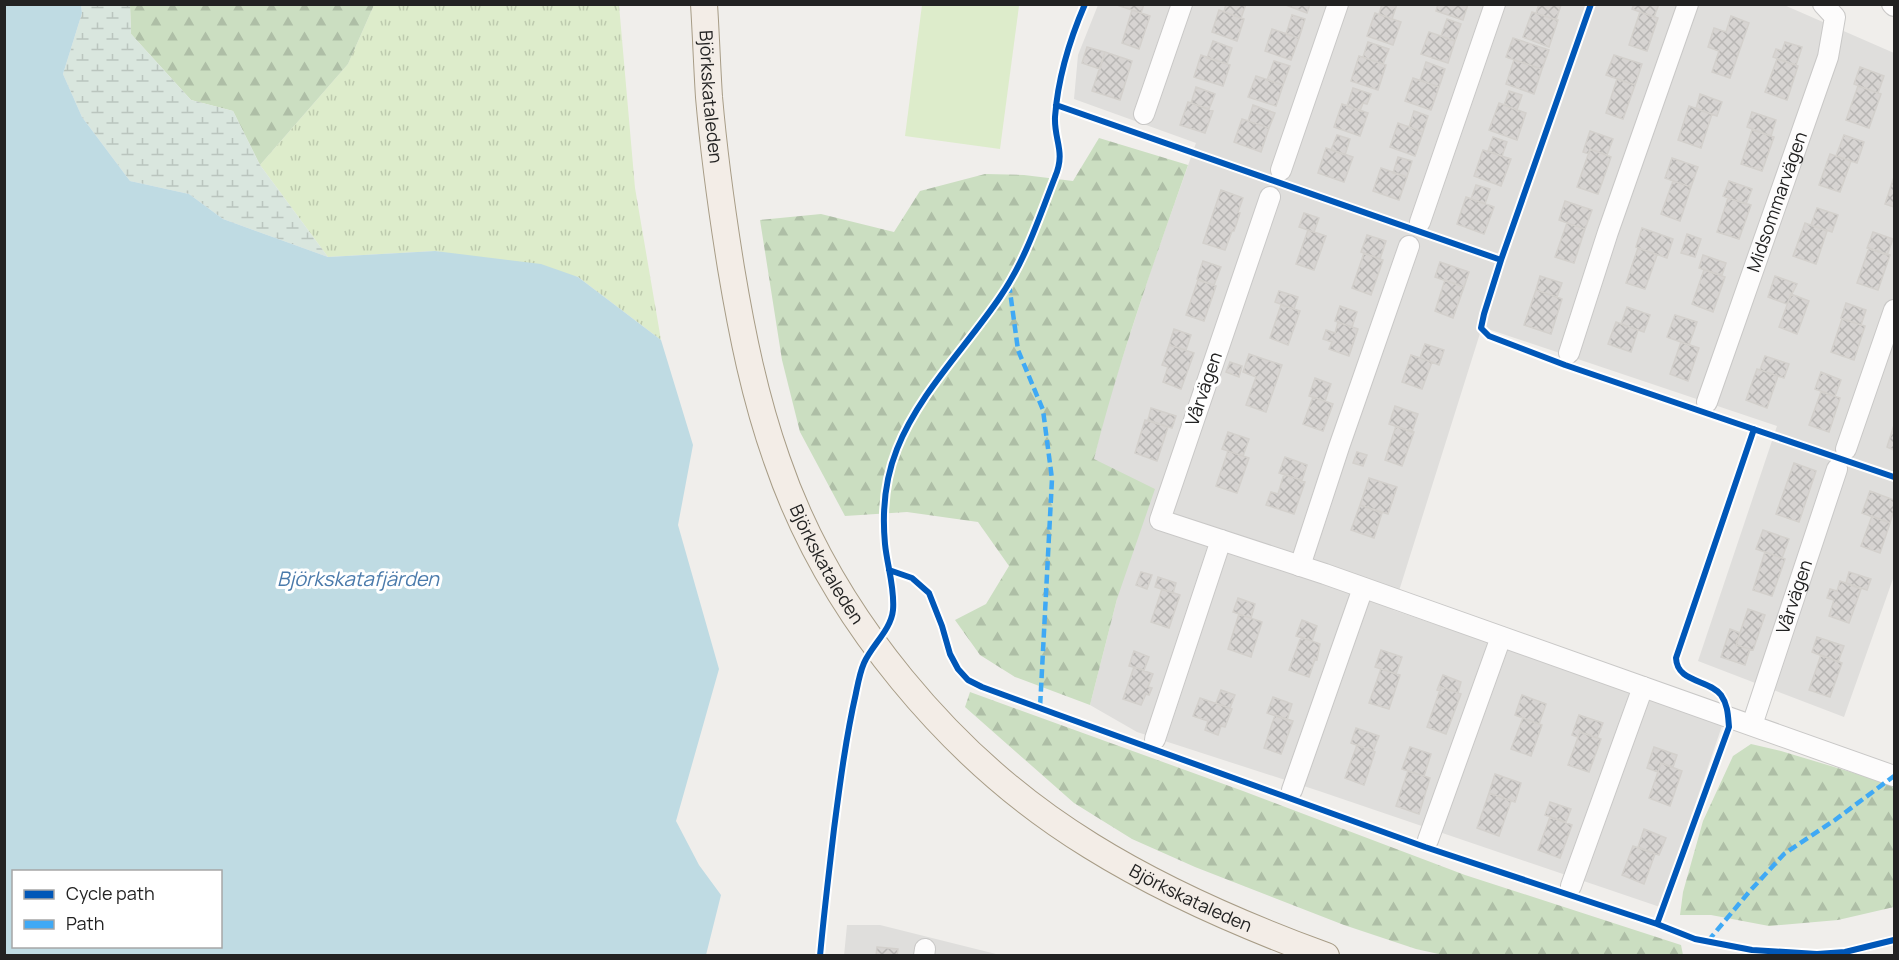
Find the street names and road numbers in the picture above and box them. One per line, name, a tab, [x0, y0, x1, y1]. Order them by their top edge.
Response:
street label: Björkskataleden	[695, 30, 729, 165]
street label: Midsommarvägen	[1741, 128, 1812, 275]
street label: Vårvägen	[1179, 348, 1227, 429]
street label: Björkskataleden	[785, 500, 870, 628]
street label: Vårvägen	[1770, 556, 1817, 637]
street label: Björkskataleden	[1125, 858, 1256, 937]

